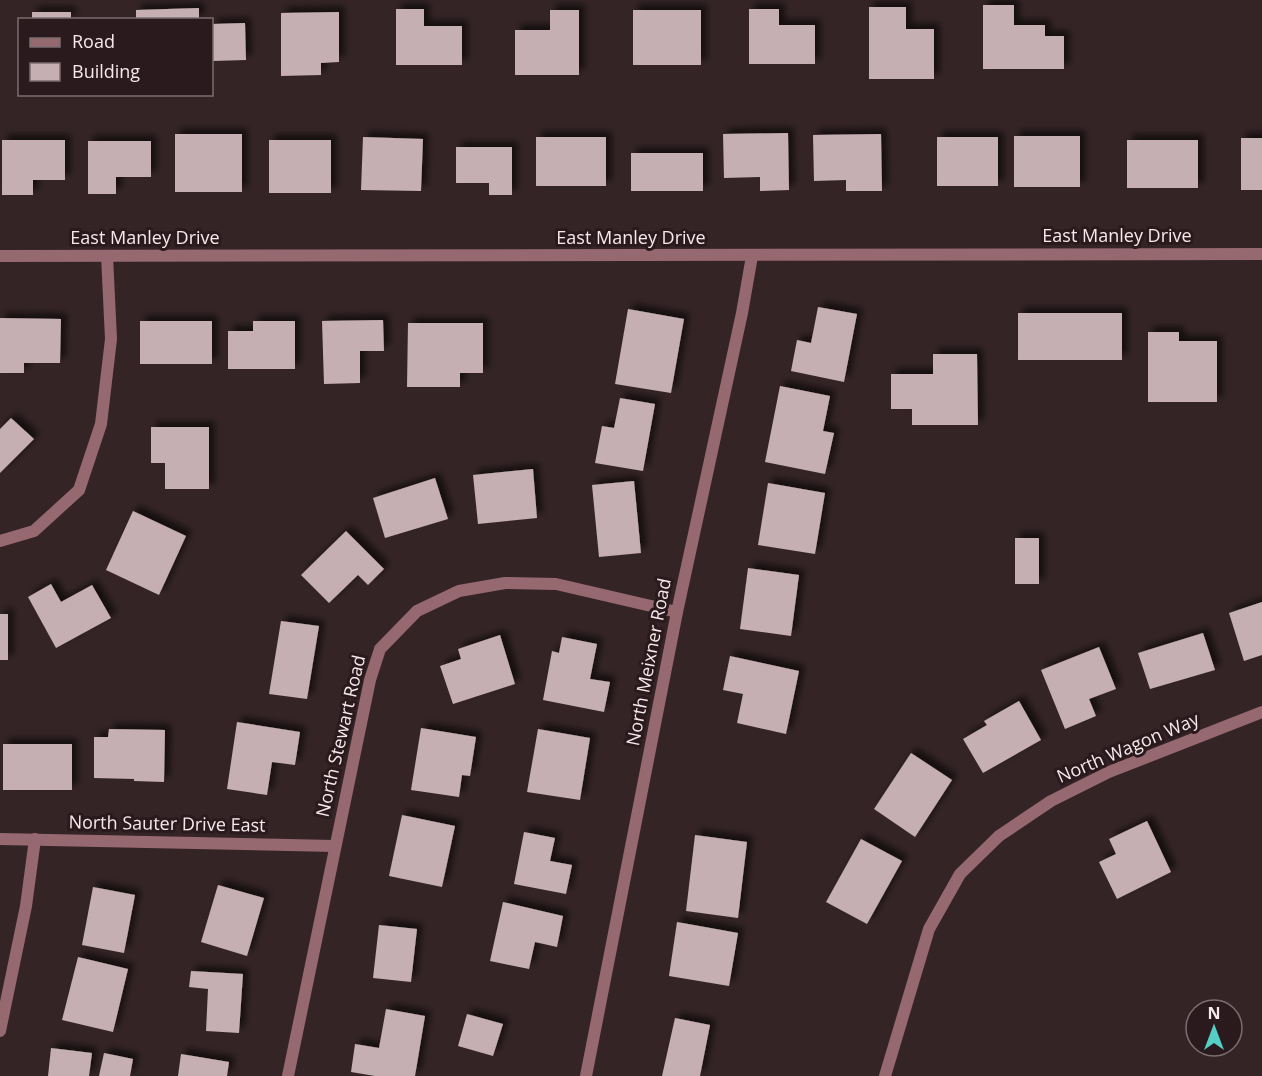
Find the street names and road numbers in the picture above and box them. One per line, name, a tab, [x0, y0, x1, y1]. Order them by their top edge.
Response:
street label: East Manley Drive	[1042, 223, 1192, 247]
street label: East Manley Drive	[70, 225, 220, 249]
street label: East Manley Drive	[556, 225, 706, 249]
street label: North Meixner Road	[620, 576, 676, 748]
street label: North Stewart Road	[310, 652, 370, 819]
street label: North Wagon Way	[1053, 706, 1203, 788]
street label: North Sauter Drive East	[68, 809, 266, 837]

